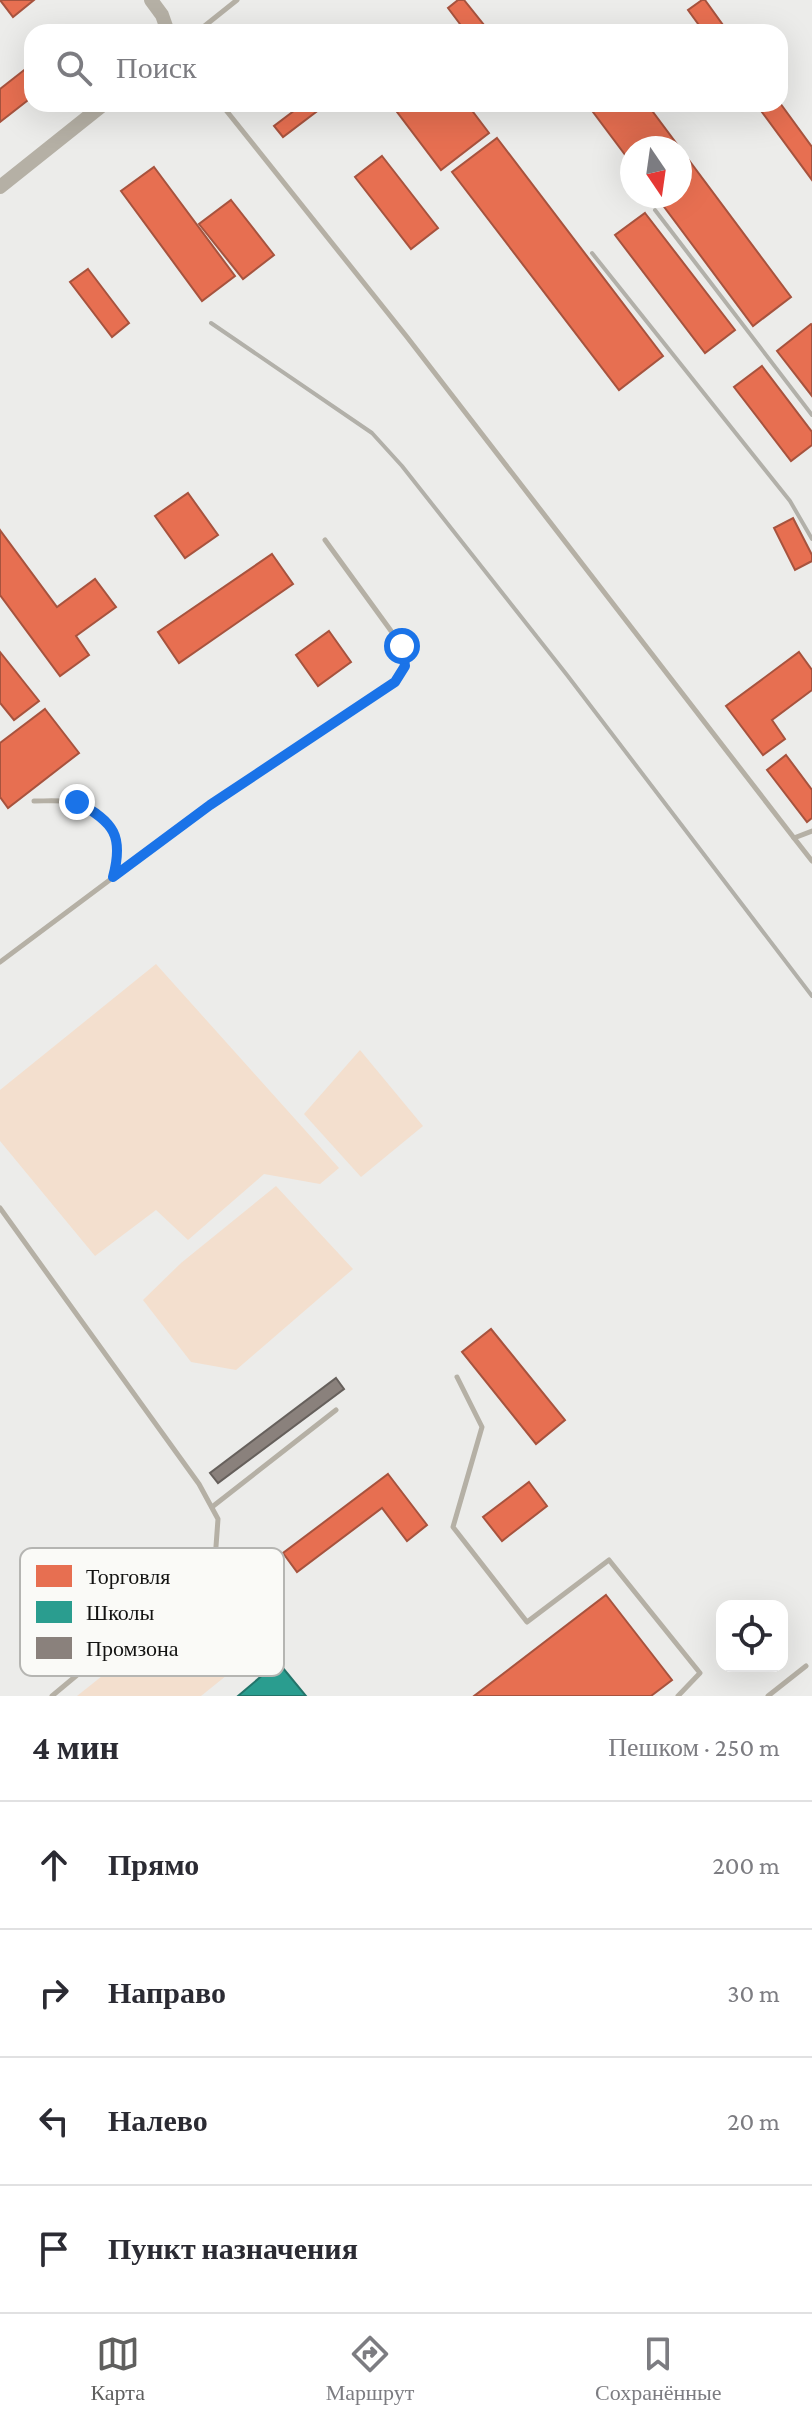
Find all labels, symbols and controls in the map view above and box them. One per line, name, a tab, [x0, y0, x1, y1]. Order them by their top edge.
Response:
search box	[24, 24, 788, 112]
icon: search	[52, 46, 96, 90]
text: Поиск	[116, 51, 197, 84]
north arrow	[620, 136, 692, 208]
route start	[384, 628, 420, 664]
route end	[59, 784, 95, 820]
legend	[20, 1548, 284, 1676]
text: Торговля	[86, 1564, 170, 1589]
text: Школы	[86, 1600, 154, 1625]
map controls	[716, 1600, 788, 1672]
button: locate	[716, 1600, 788, 1672]
text: Промзона	[86, 1636, 179, 1661]
text: 4 мин	[32, 1729, 119, 1766]
text: Пешком · 250 m	[608, 1733, 780, 1762]
icon: ahead	[32, 1843, 76, 1887]
text: Прямо	[108, 1848, 199, 1881]
text: 200 m	[712, 1851, 780, 1880]
icon: right	[32, 1971, 76, 2015]
text: Направо	[108, 1976, 226, 2009]
text: 30 m	[727, 1979, 780, 2008]
icon: left	[32, 2099, 76, 2143]
text: Налево	[108, 2104, 208, 2137]
text: 20 m	[727, 2107, 780, 2136]
icon: arrive	[32, 2227, 76, 2271]
text: Пункт назначения	[108, 2232, 358, 2265]
tab: Карта	[90, 2332, 145, 2406]
tab: Маршрут	[326, 2332, 414, 2406]
tab: Сохранённые	[595, 2332, 722, 2406]

